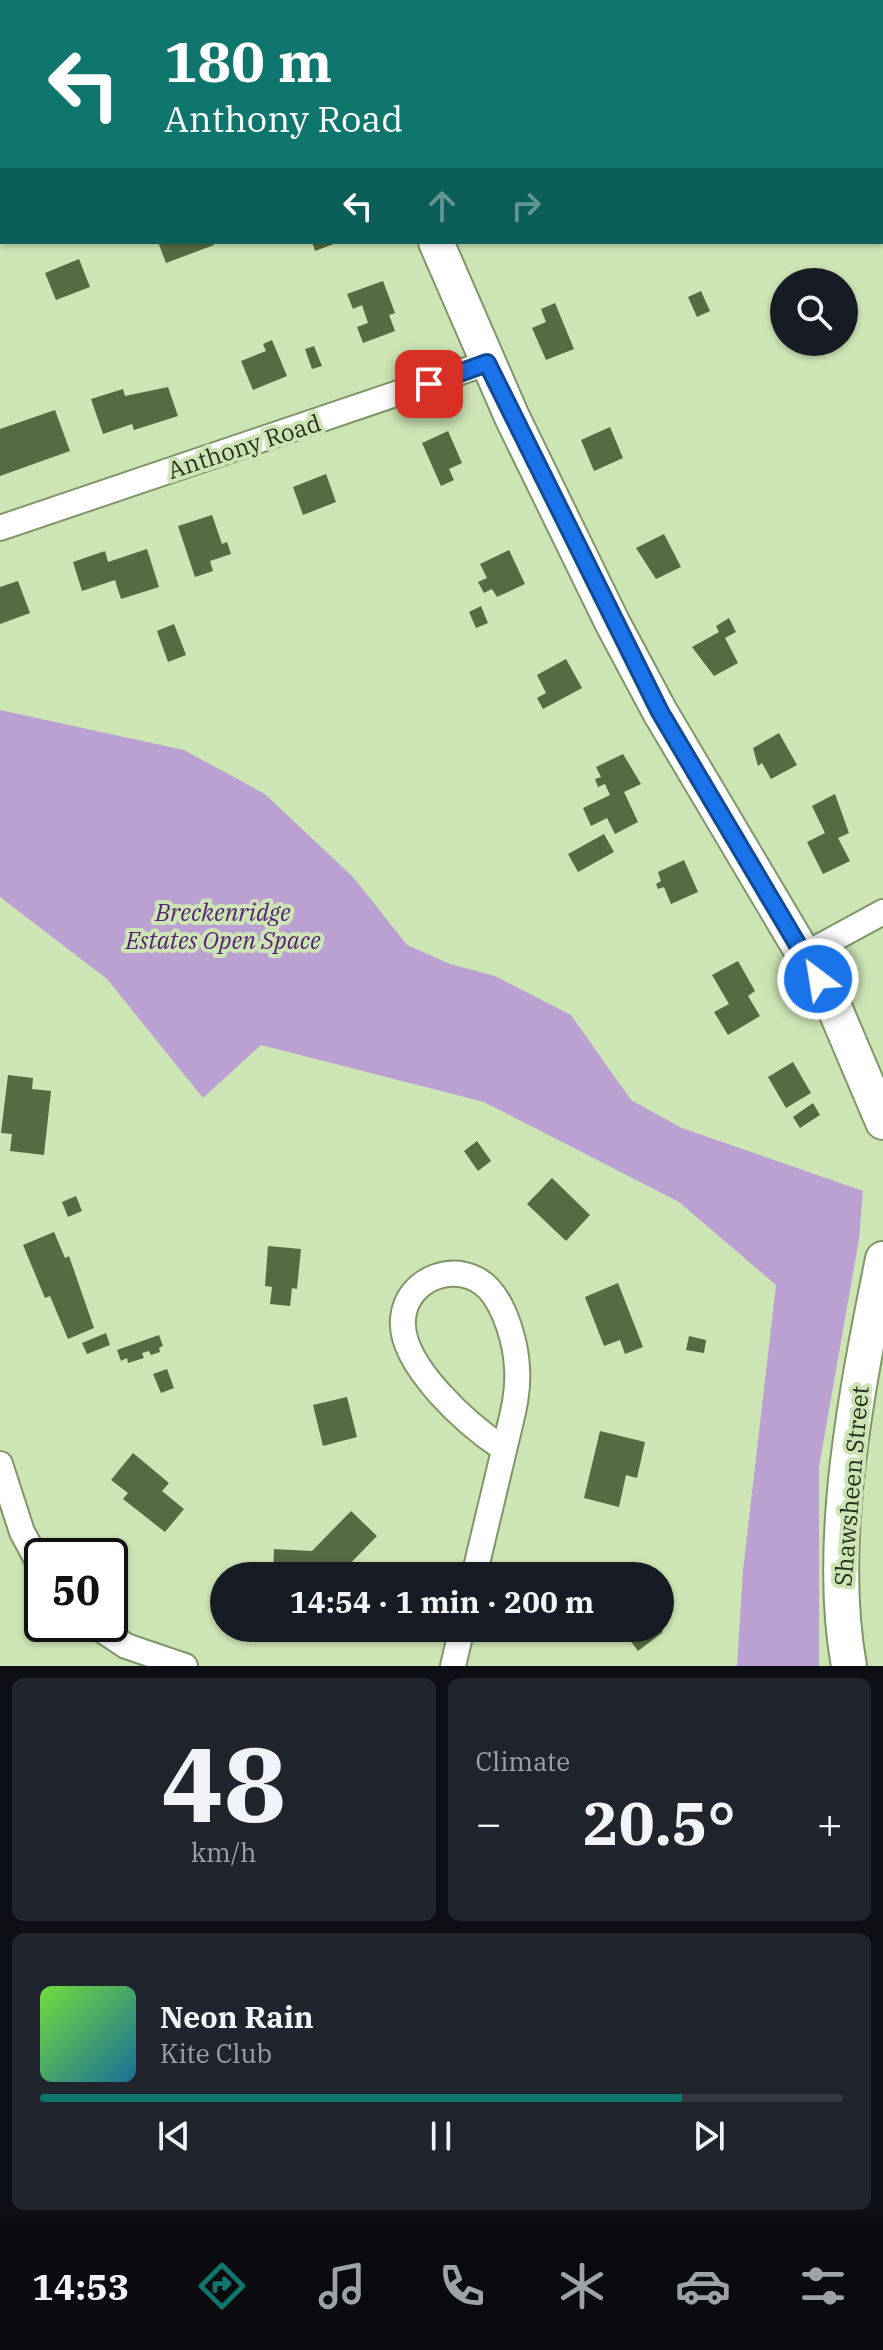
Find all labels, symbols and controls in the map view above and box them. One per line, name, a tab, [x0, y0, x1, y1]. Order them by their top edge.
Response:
text: 180 m	[164, 25, 332, 97]
icon: left	[32, 32, 136, 136]
text: Anthony Road	[164, 95, 403, 142]
icon: left	[336, 184, 380, 228]
icon: ahead	[420, 184, 464, 228]
icon: right	[504, 184, 548, 228]
map controls	[770, 268, 858, 356]
button: search	[770, 268, 858, 356]
pin	[395, 350, 463, 418]
icon: arrive	[407, 362, 451, 406]
street label: Anthony Road	[163, 406, 325, 486]
park label: Breckenridge Estates Open Space	[124, 896, 321, 956]
position arrow	[776, 937, 860, 1021]
street label: Shawsheen Street	[826, 1384, 876, 1588]
speed limit sign: 50	[24, 1538, 128, 1642]
text: 14:54 · 1 min · 200 m	[290, 1582, 594, 1621]
text: 48	[161, 1715, 286, 1851]
text: Climate	[476, 1744, 570, 1778]
text: 20.5°	[583, 1783, 736, 1862]
text: −	[476, 1794, 502, 1851]
text: +	[817, 1794, 843, 1851]
text: km/h	[191, 1835, 257, 1869]
text: Neon Rain	[160, 1997, 314, 2036]
text: Kite Club	[160, 2036, 272, 2070]
icon: previous	[152, 2114, 196, 2158]
icon: pause	[419, 2114, 463, 2158]
icon: next	[687, 2114, 731, 2158]
icon: directions	[194, 2258, 250, 2314]
icon: music	[314, 2258, 370, 2314]
icon: phone	[434, 2258, 490, 2314]
icon: climate	[554, 2258, 610, 2314]
icon: car	[675, 2258, 731, 2314]
icon: filters	[795, 2258, 851, 2314]
text: 14:53	[32, 2263, 129, 2310]

